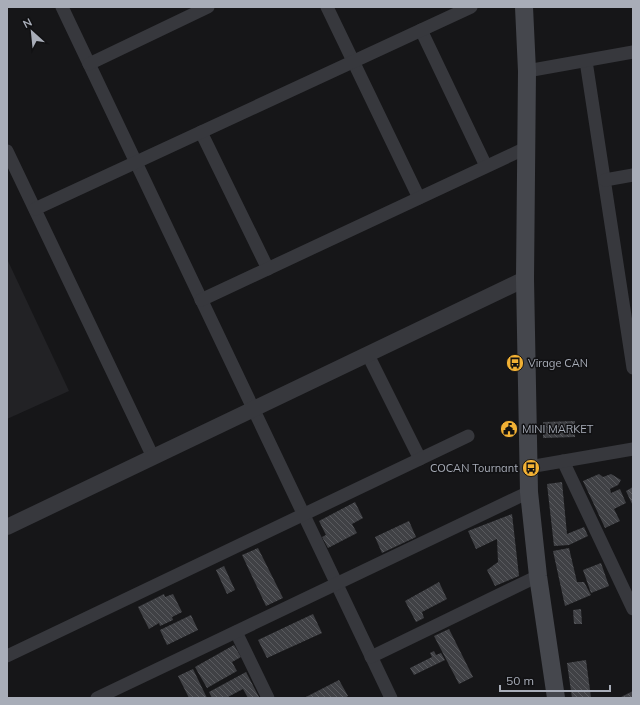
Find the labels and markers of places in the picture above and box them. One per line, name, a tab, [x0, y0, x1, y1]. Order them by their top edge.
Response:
bus stop icon: Virage CAN	[505, 353, 525, 373]
place label: Virage CAN	[528, 356, 588, 370]
public building icon: MINI MARKET	[499, 419, 519, 439]
place label: MINI MARKET	[522, 422, 594, 436]
bus stop icon: COCAN Tournant	[521, 458, 541, 478]
place label: COCAN Tournant	[430, 461, 518, 475]

